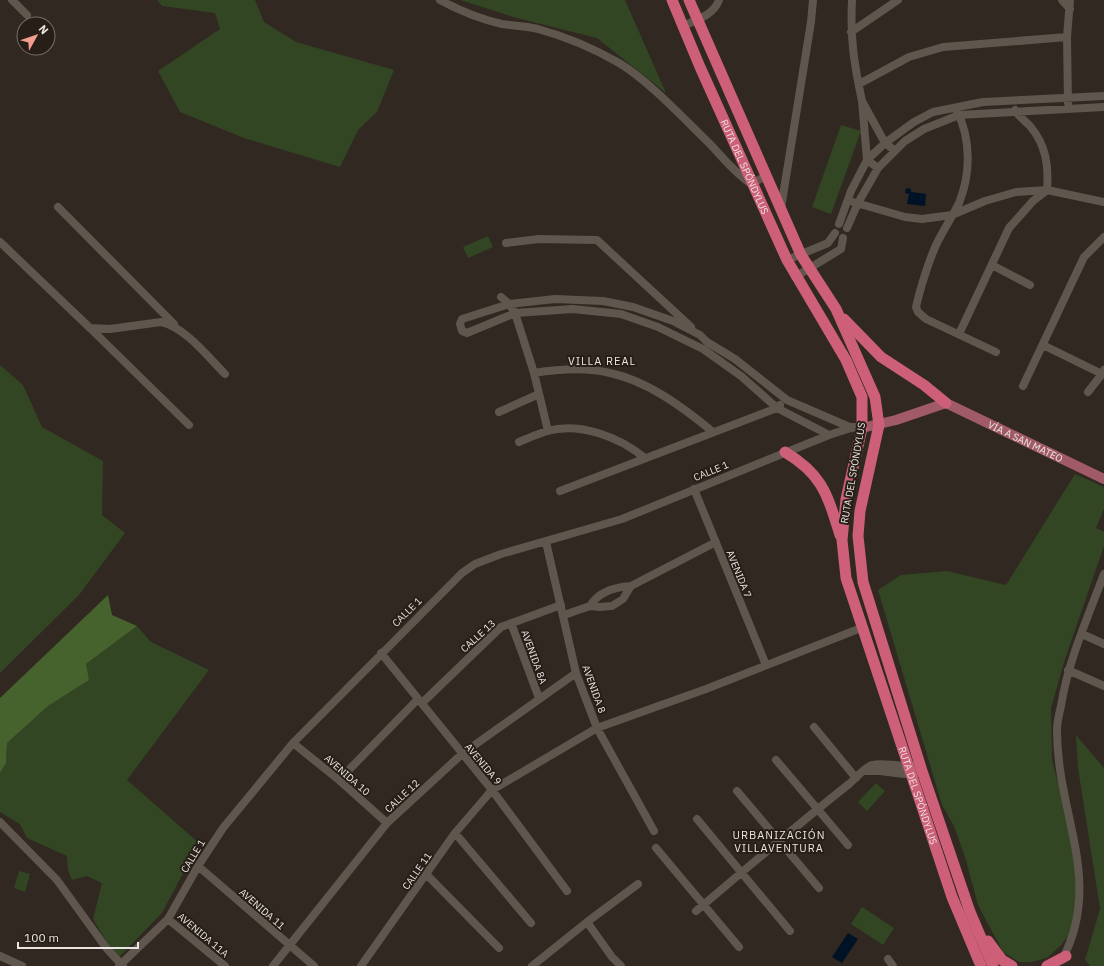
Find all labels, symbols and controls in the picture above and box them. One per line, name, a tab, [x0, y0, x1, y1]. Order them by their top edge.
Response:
north arrow	[16, 16, 56, 56]
text: N	[36, 22, 52, 37]
street label: RUTA DEL SPÓNDYLUS	[718, 117, 772, 216]
district label: VILLA REAL	[568, 354, 636, 368]
street label: VÍA A SAN MATEO	[986, 418, 1065, 465]
street label: RUTA DEL SPÓNDYLUS	[838, 421, 868, 525]
street label: CALLE 1	[691, 458, 731, 484]
street label: AVENIDA 7	[724, 548, 754, 600]
street label: CALLE 1	[389, 594, 425, 630]
street label: CALLE 13	[458, 617, 498, 655]
street label: AVENIDA 8A	[518, 628, 550, 686]
street label: AVENIDA 8	[579, 663, 609, 715]
street label: AVENIDA 9	[462, 741, 504, 787]
street label: RUTA DEL SPÓNDYLUS	[896, 745, 941, 846]
street label: AVENIDA 10	[321, 752, 373, 798]
street label: CALLE 12	[382, 777, 422, 815]
district label: URBANIZACIÓN VILLAVENTURA	[733, 828, 825, 855]
street label: CALLE 1	[178, 837, 208, 875]
street label: CALLE 11	[399, 850, 435, 892]
street label: AVENIDA 11	[236, 886, 288, 932]
street label: AVENIDA 11A	[175, 910, 232, 961]
scale bar	[18, 924, 138, 950]
text: 100 m	[24, 930, 59, 945]

